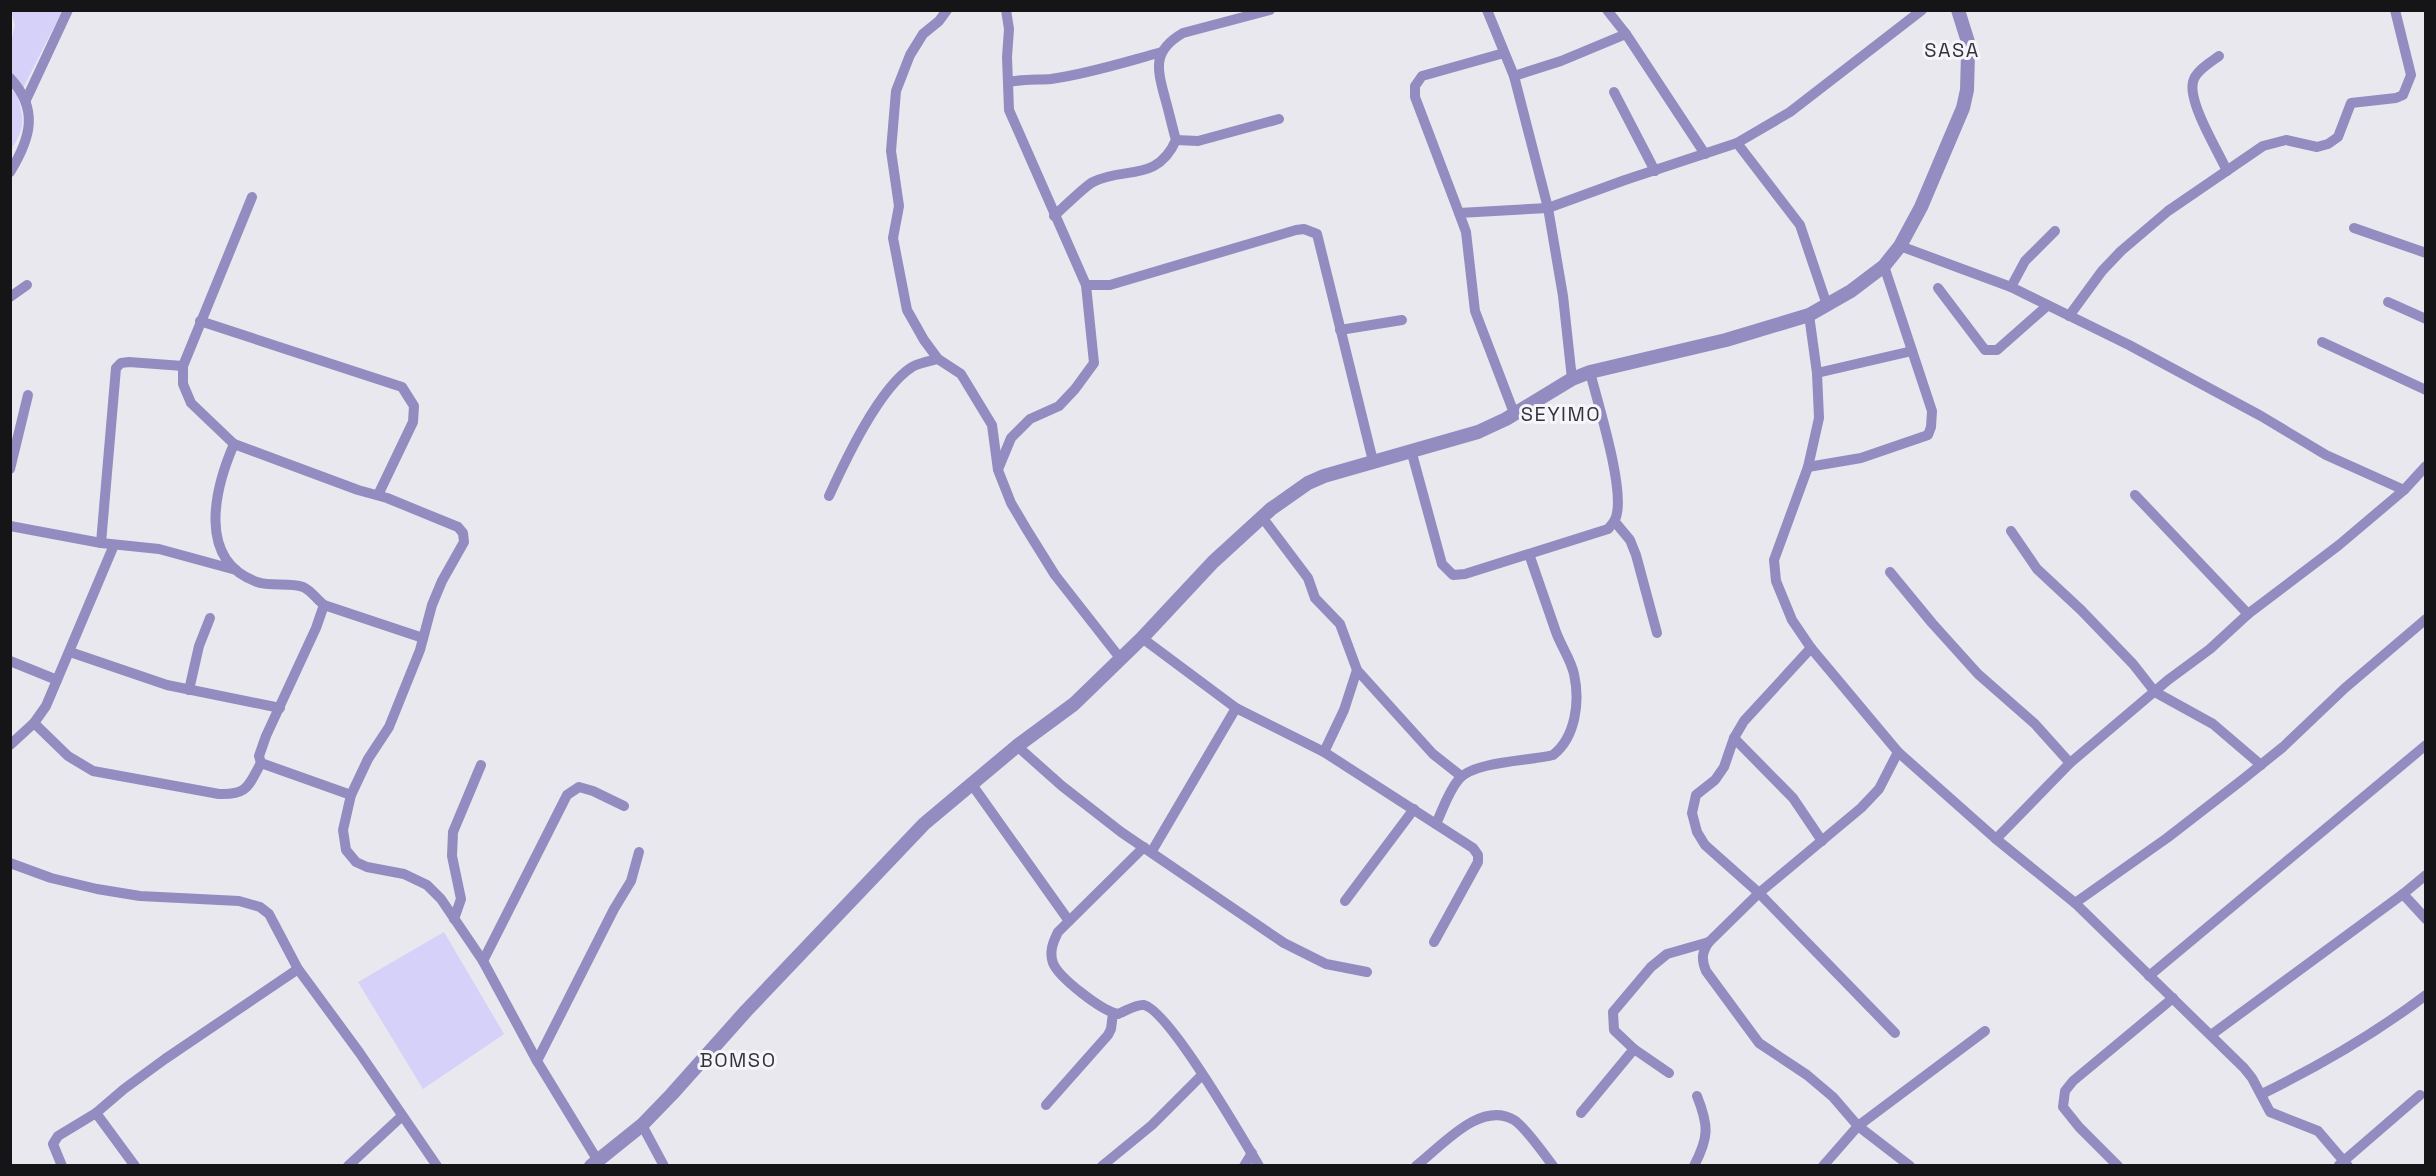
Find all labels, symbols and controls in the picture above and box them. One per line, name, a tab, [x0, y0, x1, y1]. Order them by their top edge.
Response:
district label: SASA	[1924, 37, 1980, 63]
district label: SEYIMO	[1521, 401, 1601, 427]
district label: BOMSO	[699, 1047, 777, 1073]

